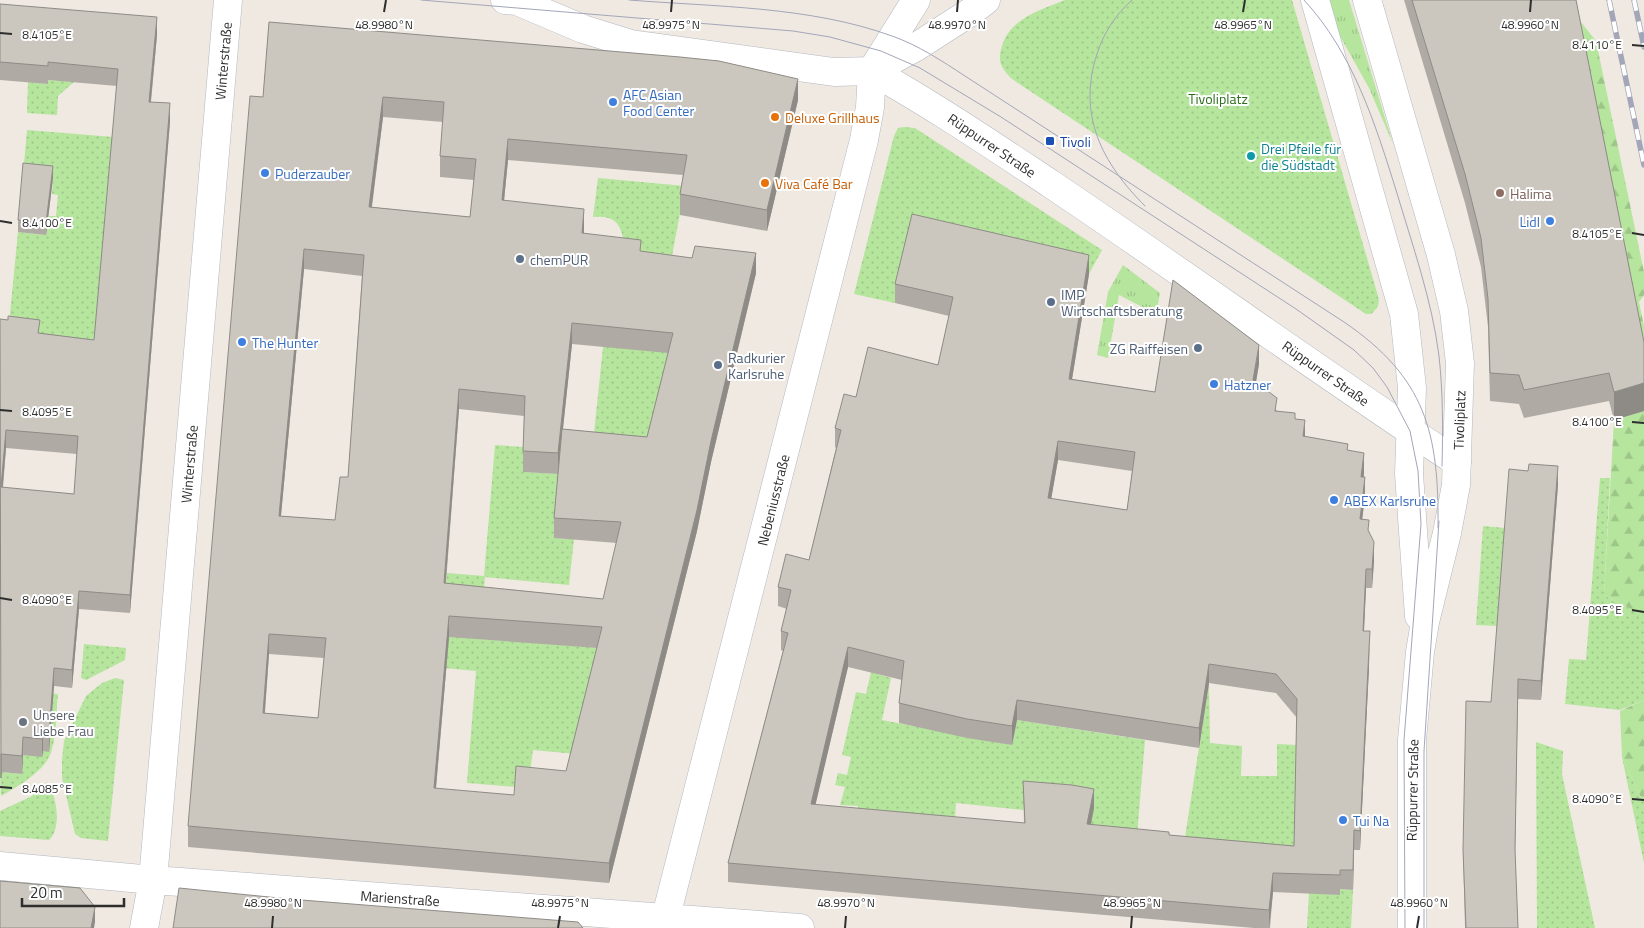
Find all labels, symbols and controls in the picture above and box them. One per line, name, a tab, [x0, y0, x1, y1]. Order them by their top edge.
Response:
text: 48.9980°N	[355, 15, 413, 34]
text: 48.9975°N	[642, 15, 700, 34]
text: 48.9970°N	[928, 15, 986, 34]
text: 48.9965°N	[1214, 15, 1272, 34]
text: 48.9960°N	[1501, 15, 1559, 34]
street label: Winterstraße	[209, 21, 237, 101]
text: 8.4105°E	[22, 25, 72, 44]
text: 8.4110°E	[1572, 35, 1622, 54]
place label: AFC Asian Food Center	[623, 84, 694, 121]
park label: Tivoliplatz	[1188, 88, 1248, 109]
marker: AFC Asian Food Center	[607, 96, 619, 108]
place label: Deluxe Grillhaus	[785, 107, 880, 128]
street label: Rüppurrer Straße	[944, 108, 1040, 182]
marker: Deluxe Grillhaus	[769, 111, 781, 123]
place label: Tivoli	[1060, 131, 1091, 152]
marker: Tivoli	[1044, 135, 1056, 147]
place label: Drei Pfeile für die Südstadt	[1261, 138, 1341, 175]
marker: Drei Pfeile für die Südstadt	[1245, 150, 1257, 162]
place label: Puderzauber	[275, 163, 350, 184]
marker: Puderzauber	[259, 167, 271, 179]
place label: Viva Café Bar	[775, 173, 853, 194]
marker: Viva Café Bar	[759, 177, 771, 189]
place label: Halima	[1510, 183, 1551, 204]
marker: Halima	[1494, 187, 1506, 199]
place label: Lidl	[1520, 211, 1540, 232]
text: 8.4100°E	[22, 213, 72, 232]
marker: Lidl	[1544, 215, 1556, 227]
text: 8.4105°E	[1572, 224, 1622, 243]
place label: chemPUR	[530, 249, 588, 270]
marker: chemPUR	[514, 253, 526, 265]
place label: IMP Wirtschaftsberatung	[1061, 284, 1183, 321]
marker: IMP Wirtschaftsberatung	[1045, 296, 1057, 308]
place label: The Hunter	[252, 332, 318, 353]
street label: Rüppurrer Straße	[1278, 335, 1374, 411]
marker: The Hunter	[236, 336, 248, 348]
place label: ZG Raiffeisen	[1110, 338, 1188, 359]
marker: ZG Raiffeisen	[1192, 342, 1204, 354]
place label: Radkurier Karlsruhe	[728, 347, 785, 384]
marker: Radkurier Karlsruhe	[712, 359, 724, 371]
place label: Hatzner	[1224, 374, 1271, 395]
marker: Hatzner	[1208, 378, 1220, 390]
street label: Tivoliplatz	[1447, 390, 1471, 450]
text: 8.4095°E	[22, 402, 72, 421]
text: 8.4100°E	[1572, 412, 1622, 431]
street label: Winterstraße	[175, 424, 203, 504]
street label: Nebeniusstraße	[751, 452, 795, 548]
place label: ABEX Karlsruhe	[1344, 490, 1436, 511]
marker: ABEX Karlsruhe	[1328, 494, 1340, 506]
text: 8.4090°E	[22, 590, 72, 609]
text: 8.4095°E	[1572, 600, 1622, 619]
place label: Unsere Liebe Frau	[33, 704, 94, 741]
marker: Unsere Liebe Frau	[17, 716, 29, 728]
street label: Rüppurrer Straße	[1401, 739, 1423, 841]
text: 8.4085°E	[22, 779, 72, 798]
text: 8.4090°E	[1572, 789, 1622, 808]
place label: Tui Na	[1353, 810, 1389, 831]
marker: Tui Na	[1337, 814, 1349, 826]
scale bar	[22, 876, 125, 908]
text: 20 m	[30, 881, 63, 904]
street label: Marienstraße	[360, 885, 440, 911]
text: 48.9980°N	[244, 893, 302, 912]
text: 48.9975°N	[531, 893, 589, 912]
text: 48.9970°N	[817, 893, 875, 912]
text: 48.9965°N	[1103, 893, 1161, 912]
text: 48.9960°N	[1390, 893, 1448, 912]

